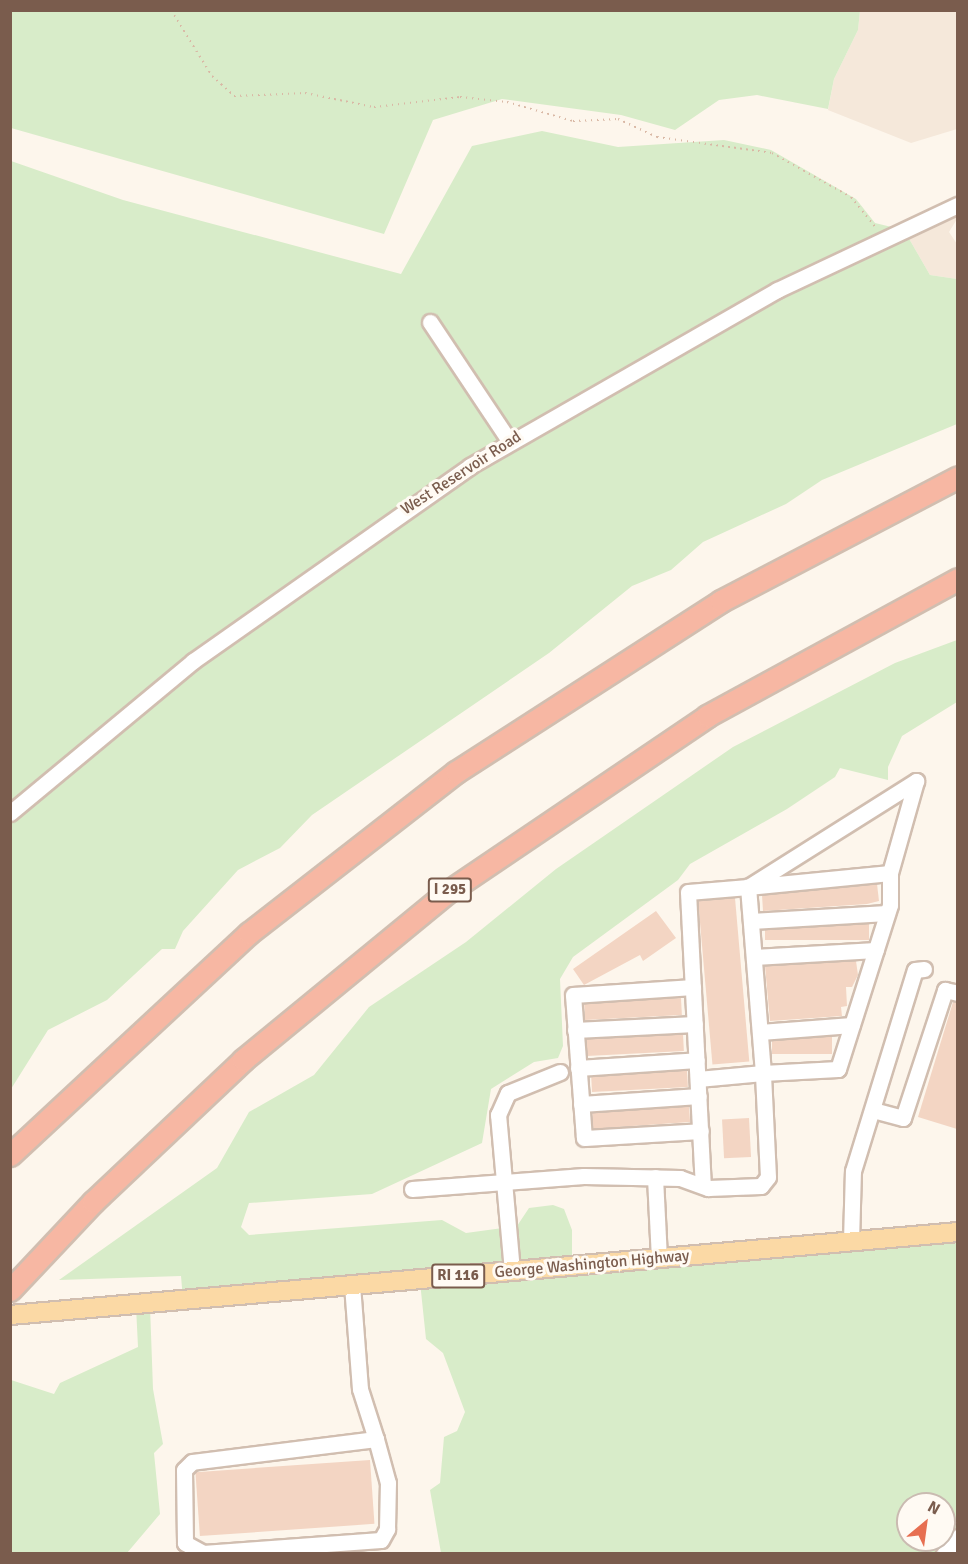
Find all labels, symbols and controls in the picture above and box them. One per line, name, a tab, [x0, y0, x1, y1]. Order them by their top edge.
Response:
street label: West Reservoir Road	[397, 427, 525, 519]
road number: I 295	[428, 878, 472, 902]
street label: George Washington Highway	[494, 1246, 690, 1282]
road number: RI 116	[431, 1264, 485, 1288]
north arrow	[896, 1492, 956, 1552]
text: N	[924, 1497, 943, 1519]

